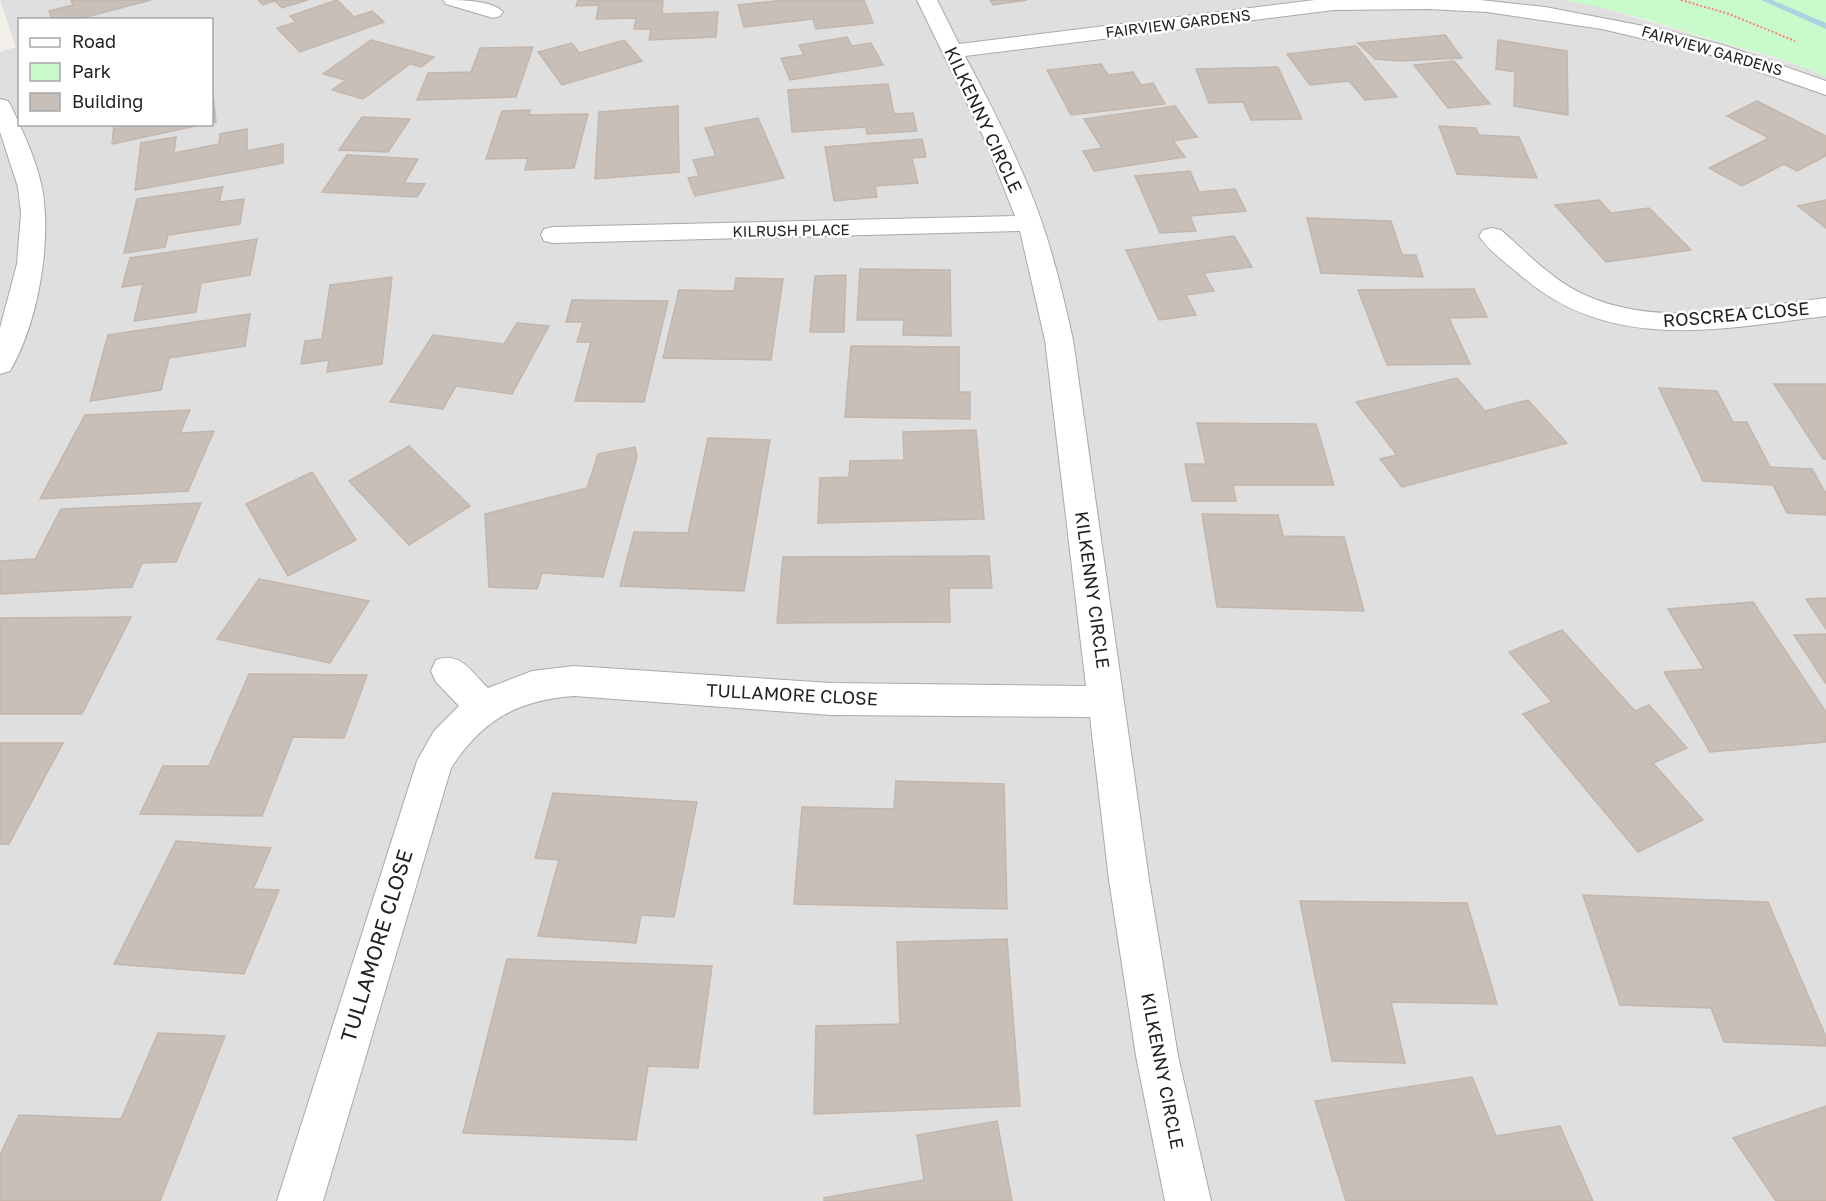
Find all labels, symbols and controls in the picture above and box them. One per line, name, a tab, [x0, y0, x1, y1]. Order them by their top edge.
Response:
street label: FAIRVIEW GARDENS	[1104, 5, 1251, 41]
legend	[18, 18, 213, 126]
street label: FAIRVIEW GARDENS	[1640, 21, 1785, 79]
text: Road	[72, 30, 116, 52]
street label: KILKENNY CIRCLE	[940, 43, 1027, 196]
text: Park	[72, 60, 111, 82]
text: Building	[72, 90, 143, 112]
street label: KILRUSH PLACE	[732, 220, 850, 240]
street label: ROSCREA CLOSE	[1662, 297, 1810, 331]
street label: KILKENNY CIRCLE	[1071, 510, 1115, 670]
street label: TULLAMORE CLOSE	[706, 679, 878, 709]
street label: TULLAMORE CLOSE	[334, 846, 418, 1045]
street label: KILKENNY CIRCLE	[1137, 991, 1189, 1151]

